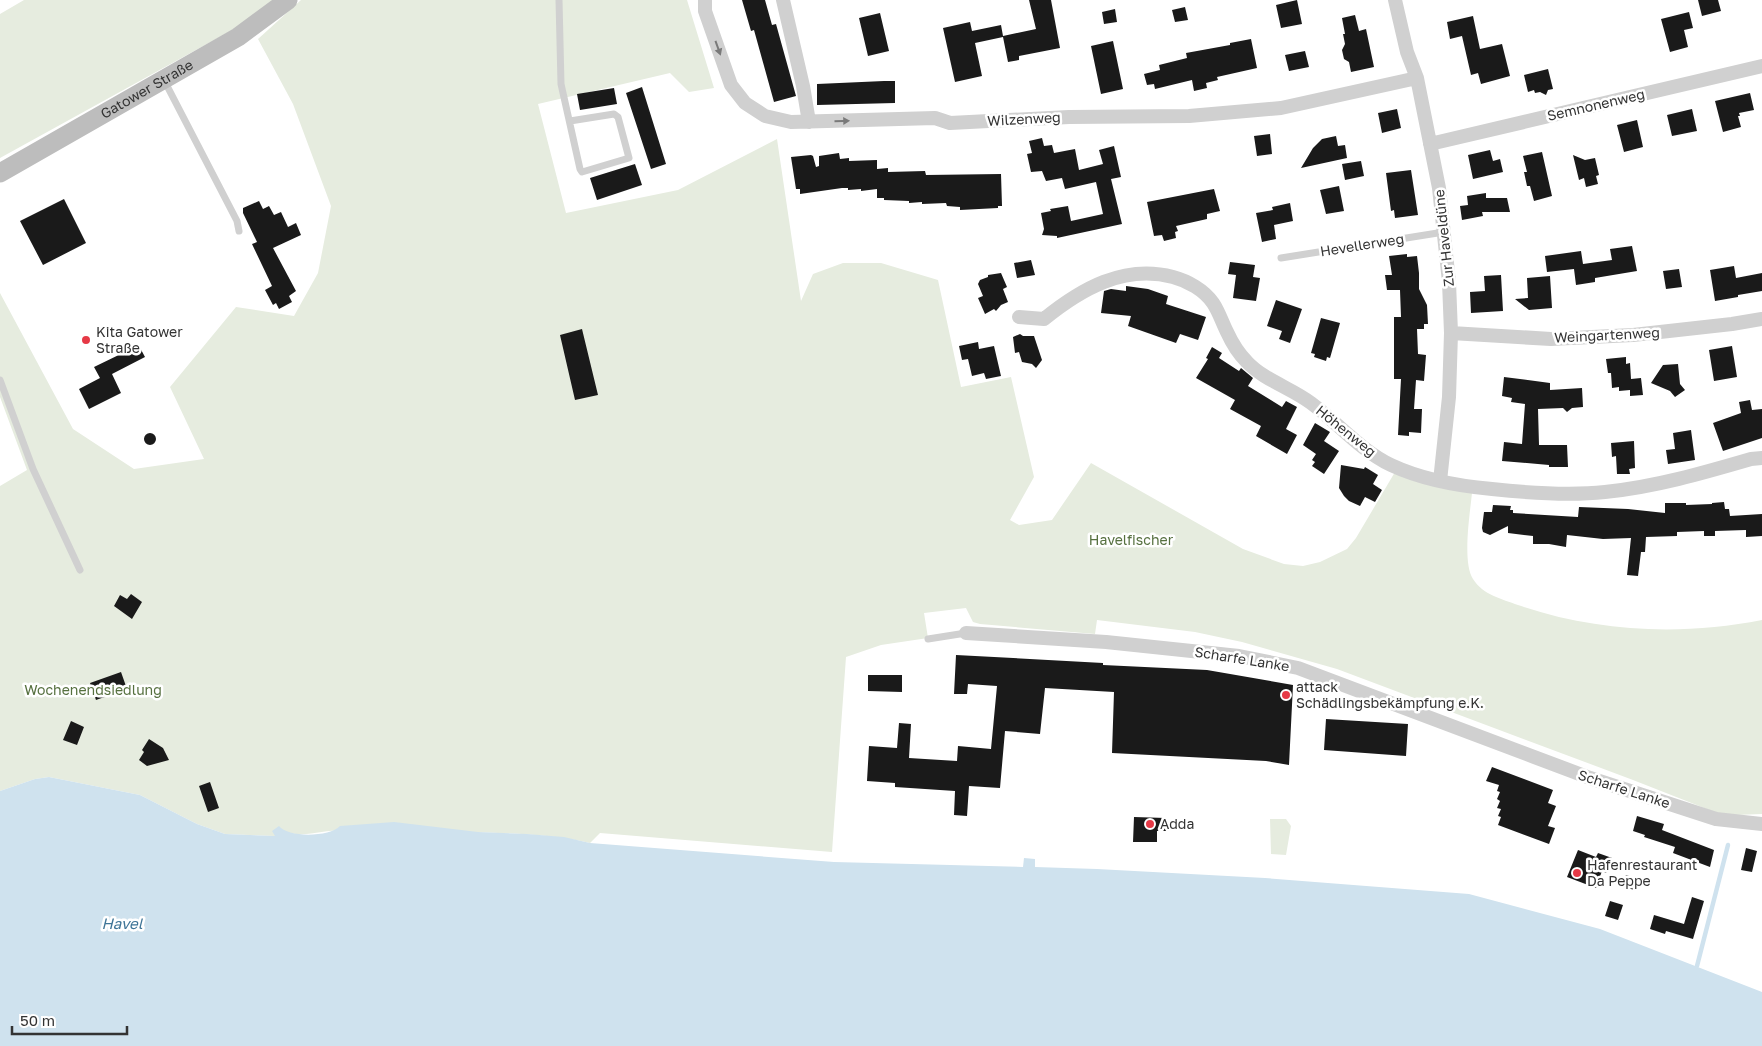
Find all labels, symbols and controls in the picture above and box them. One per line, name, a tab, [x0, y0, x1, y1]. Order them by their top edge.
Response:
one-way arrow	[715, 40, 722, 55]
street label: Gatower Straße	[97, 56, 196, 122]
street label: Semnonenweg	[1545, 85, 1646, 124]
street label: Wilzenweg	[987, 108, 1061, 129]
one-way arrow	[834, 116, 850, 124]
street label: Zur Haveldüne	[1430, 189, 1457, 288]
street label: Hevellerweg	[1319, 229, 1405, 260]
place label: Kita Gatower Straße	[96, 323, 183, 356]
street label: Weingartenweg	[1554, 323, 1660, 346]
marker: Kita Gatower Straße	[80, 334, 92, 346]
street label: Höhenweg	[1313, 401, 1380, 460]
park label: Havelfischer	[1089, 531, 1174, 548]
street label: Scharfe Lanke	[1193, 643, 1291, 674]
place label: attack Schädlingsbekämpfung e.K.	[1296, 678, 1484, 711]
park label: Wochenendsiedlung	[24, 681, 162, 698]
marker: attack Schädlingsbekämpfung e.K.	[1280, 689, 1292, 701]
street label: Scharfe Lanke	[1576, 766, 1672, 811]
place label: Adda	[1160, 815, 1194, 832]
marker: Adda	[1144, 818, 1156, 830]
place label: Hafenrestaurant Da Peppe	[1587, 856, 1697, 889]
marker: Hafenrestaurant Da Peppe	[1571, 867, 1583, 879]
water label: Havel	[101, 914, 144, 932]
scale bar	[12, 1004, 128, 1036]
text: 50 m	[20, 1011, 55, 1029]

